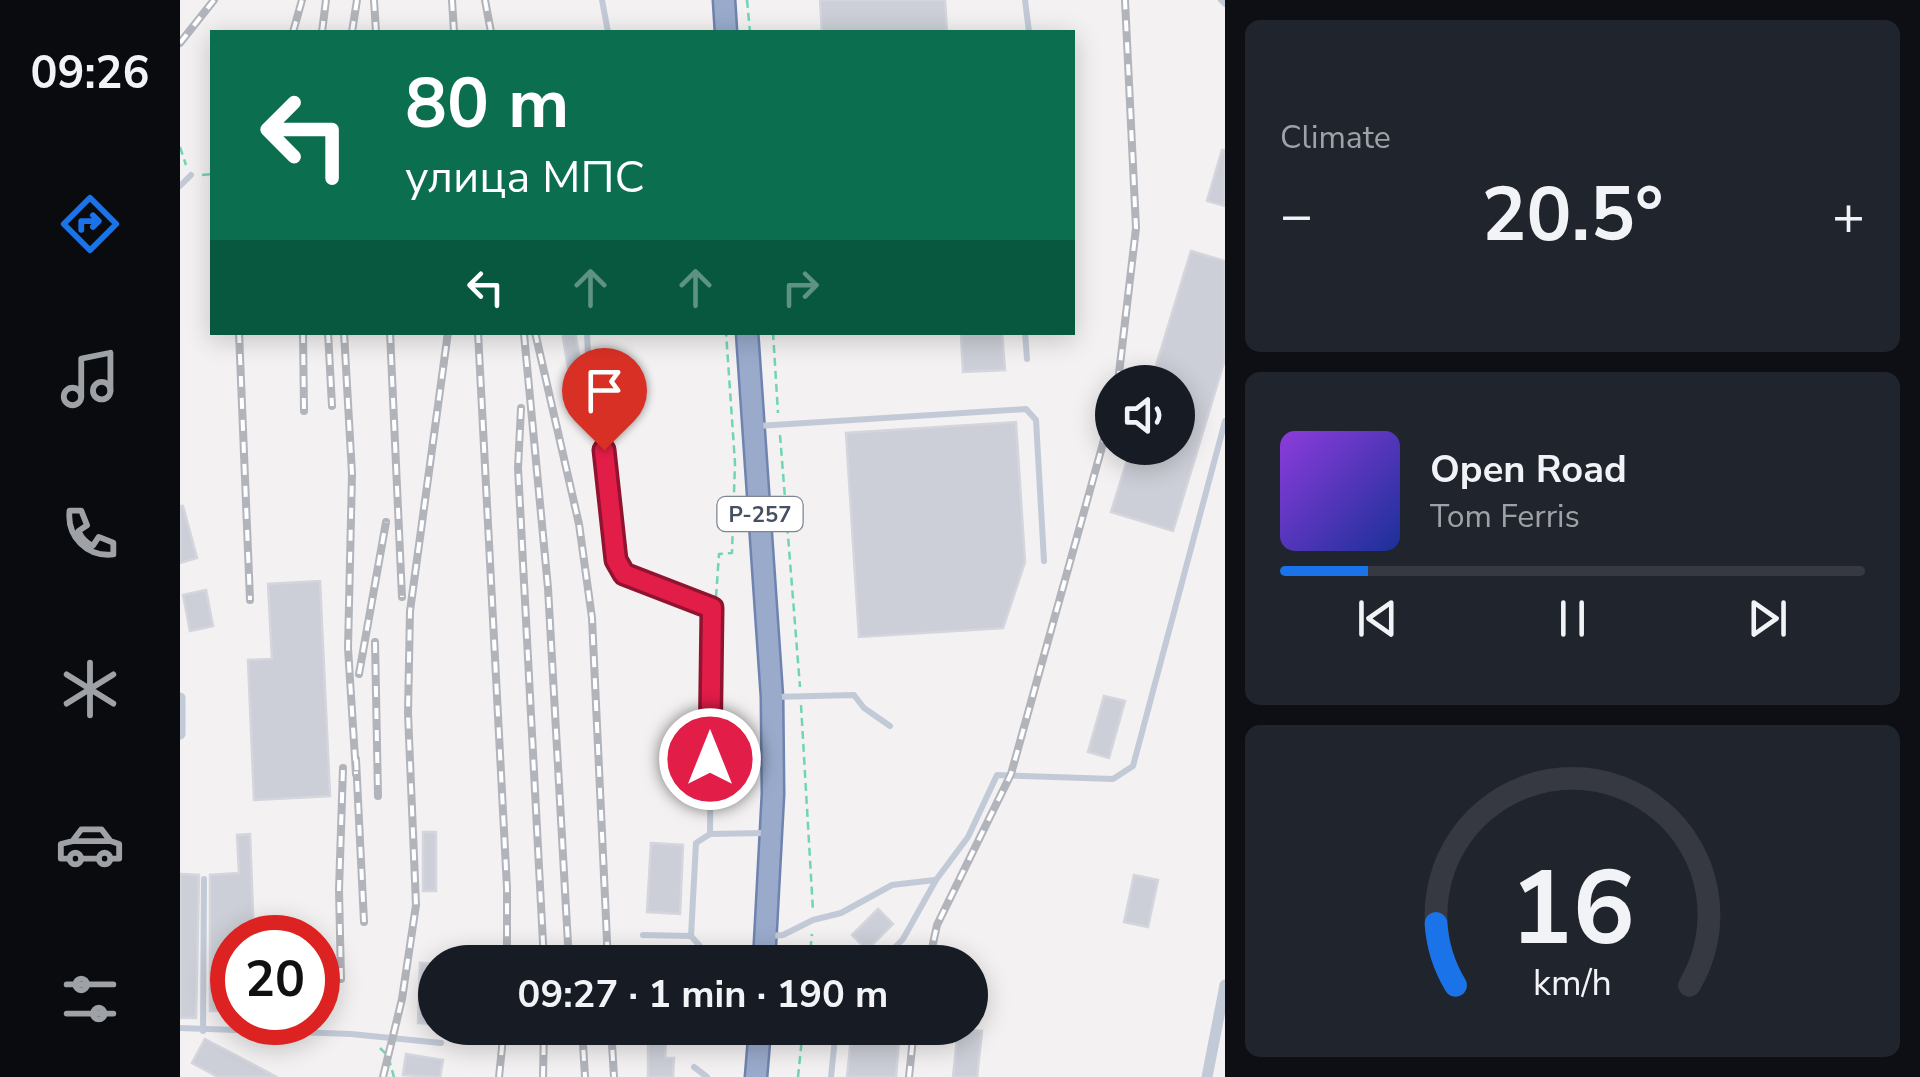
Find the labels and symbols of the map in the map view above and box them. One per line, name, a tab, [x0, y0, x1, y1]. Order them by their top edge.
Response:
pin	[562, 348, 647, 451]
road number: Р-257	[718, 497, 802, 531]
position arrow	[658, 707, 762, 811]
speed limit sign: 20	[210, 915, 340, 1045]

